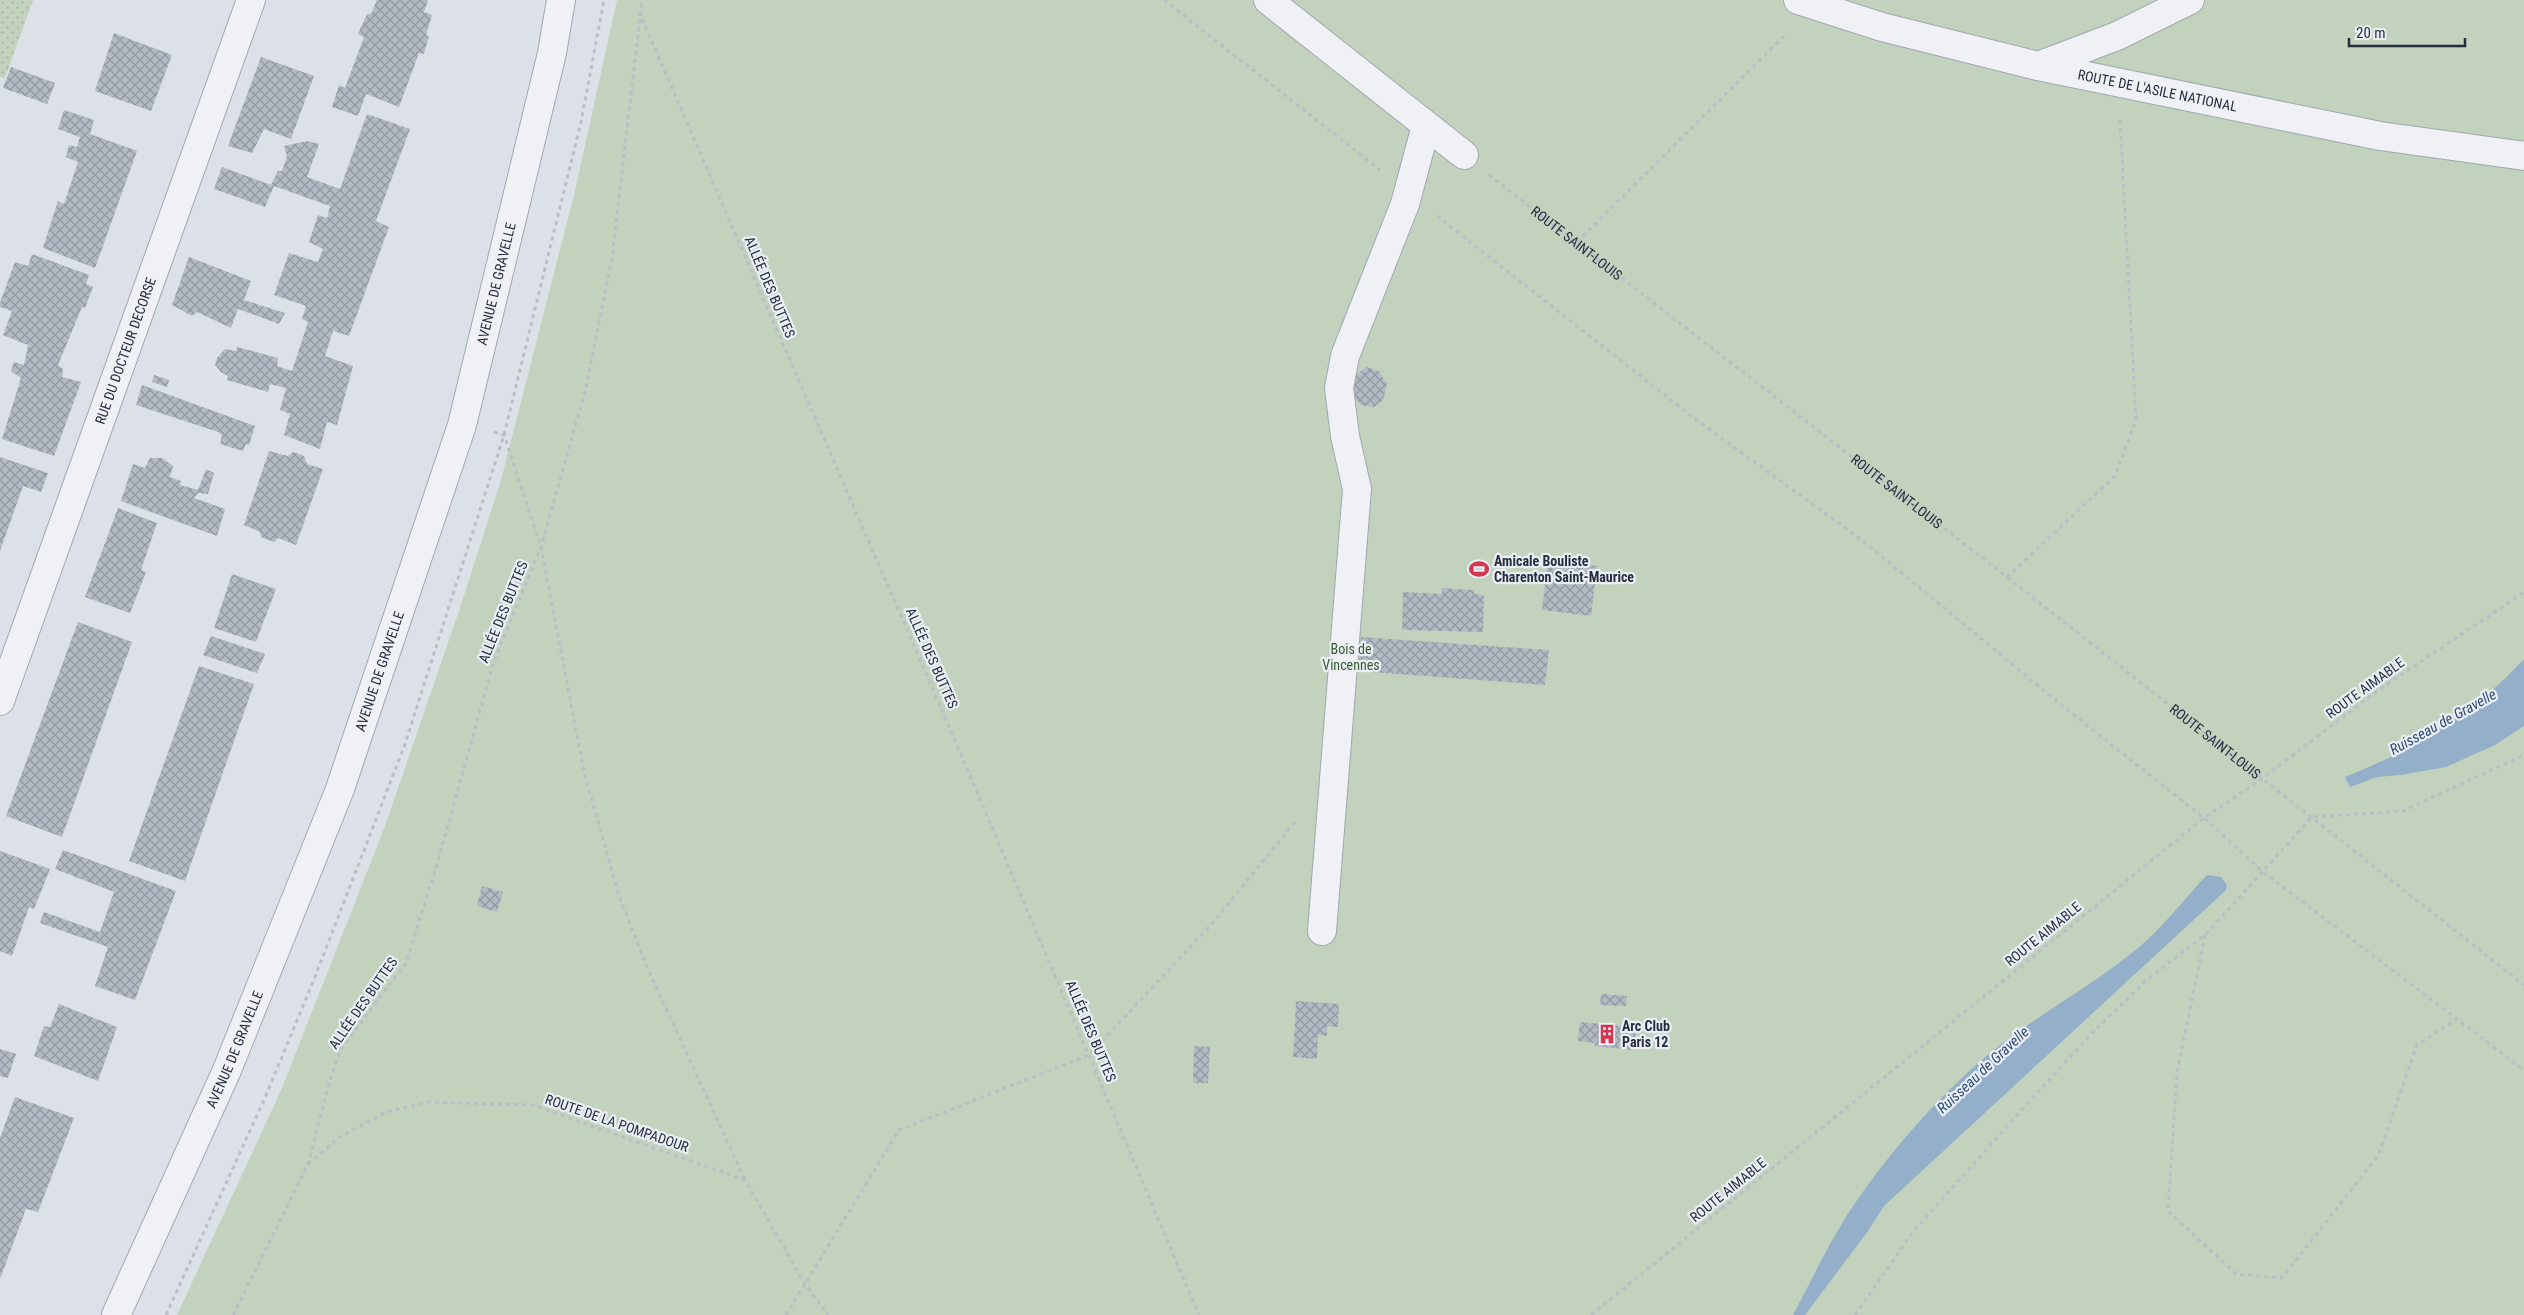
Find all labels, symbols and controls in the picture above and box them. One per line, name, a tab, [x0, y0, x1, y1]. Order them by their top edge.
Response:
scale bar	[2349, 15, 2465, 47]
text: 20 m	[2356, 24, 2386, 42]
street label: ROUTE DE L'ASILE NATIONAL	[2076, 66, 2239, 115]
street label: ROUTE SAINT-LOUIS	[1528, 203, 1625, 283]
street label: AVENUE DE GRAVELLE	[474, 221, 519, 347]
street label: ALLÉE DES BUTTES	[741, 234, 799, 340]
street label: RUE DU DOCTEUR DECORSE	[92, 275, 159, 426]
street label: ROUTE SAINT-LOUIS	[1848, 451, 1945, 532]
place label: Amicale Bouliste Charenton Saint-Maurice	[1494, 553, 1634, 585]
street label: ALLÉE DES BUTTES	[474, 558, 531, 665]
sports icon: Amicale Bouliste Charenton Saint-Maurice	[1468, 558, 1490, 580]
street label: ALLÉE DES BUTTES	[903, 605, 962, 711]
street label: AVENUE DE GRAVELLE	[352, 609, 407, 733]
park label: Bois de Vincennes	[1322, 641, 1380, 673]
street label: ROUTE AIMABLE	[2323, 654, 2407, 722]
water label: Ruisseau de Gravelle	[2387, 685, 2500, 759]
street label: ROUTE SAINT-LOUIS	[2167, 701, 2264, 782]
street label: ROUTE AIMABLE	[2002, 899, 2084, 969]
street label: ALLÉE DES BUTTES	[325, 953, 401, 1052]
street label: ALLÉE DES BUTTES	[1062, 978, 1120, 1084]
street label: AVENUE DE GRAVELLE	[203, 988, 266, 1110]
place label: Arc Club Paris 12	[1622, 1018, 1670, 1050]
building icon: Arc Club Paris 12	[1596, 1023, 1618, 1045]
water label: Ruisseau de Gravelle	[1933, 1023, 2033, 1117]
street label: ROUTE DE LA POMPADOUR	[543, 1091, 691, 1155]
street label: ROUTE AIMABLE	[1687, 1155, 1769, 1225]

